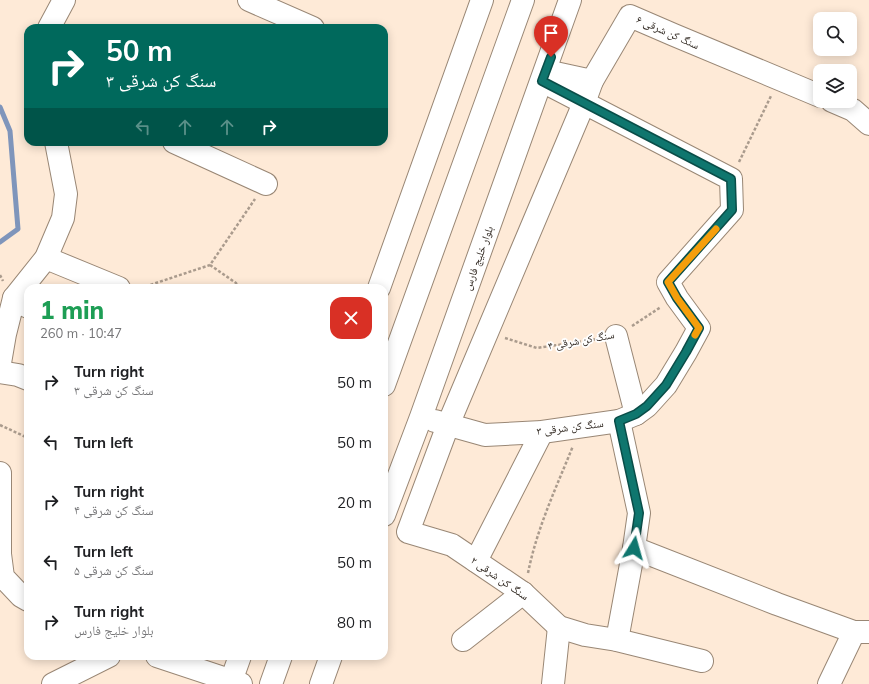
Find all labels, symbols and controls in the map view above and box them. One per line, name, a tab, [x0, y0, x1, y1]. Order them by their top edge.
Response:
street label: سنگ کن شرقی ۶	[634, 12, 702, 52]
map controls	[813, 12, 857, 108]
button: search	[813, 12, 857, 56]
pin	[534, 16, 568, 57]
icon: arrive	[540, 22, 562, 44]
text: 50 m	[106, 33, 172, 68]
icon: right	[40, 40, 92, 92]
button: layers	[813, 64, 857, 108]
text: سنگ کن شرقی ۳	[106, 69, 216, 92]
icon: left	[132, 116, 154, 138]
icon: ahead	[174, 116, 196, 138]
icon: ahead	[216, 116, 238, 138]
icon: right	[258, 116, 280, 138]
street label: بلوار خلیج فارس	[460, 224, 496, 292]
text: 1 min	[40, 295, 104, 325]
button: close	[330, 297, 372, 339]
text: 260 m · 10:47	[40, 325, 122, 341]
street label: سنگ کن شرقی ۴	[547, 327, 615, 353]
text: Turn right	[74, 362, 144, 381]
icon: right	[40, 371, 62, 393]
text: 50 m	[337, 373, 372, 392]
text: سنگ کن شرقی ۳	[74, 382, 154, 398]
street label: سنگ کن شرقی ۳	[536, 416, 604, 438]
icon: left	[40, 431, 62, 453]
text: Turn left	[74, 433, 133, 452]
text: 50 m	[337, 433, 372, 452]
text: Turn right	[74, 482, 144, 501]
icon: right	[40, 491, 62, 513]
text: 20 m	[337, 493, 372, 512]
text: سنگ کن شرقی ۴	[74, 502, 154, 518]
position arrow	[613, 527, 655, 569]
text: Turn left	[74, 542, 133, 561]
icon: left	[40, 551, 62, 573]
text: 50 m	[337, 553, 372, 572]
street label: سنگ کن شرقی ۲	[468, 553, 532, 603]
text: سنگ کن شرقی ۵	[74, 562, 154, 578]
text: Turn right	[74, 602, 144, 621]
icon: right	[40, 611, 62, 633]
text: 80 m	[337, 613, 372, 632]
text: بلوار خلیج فارس	[74, 622, 153, 638]

